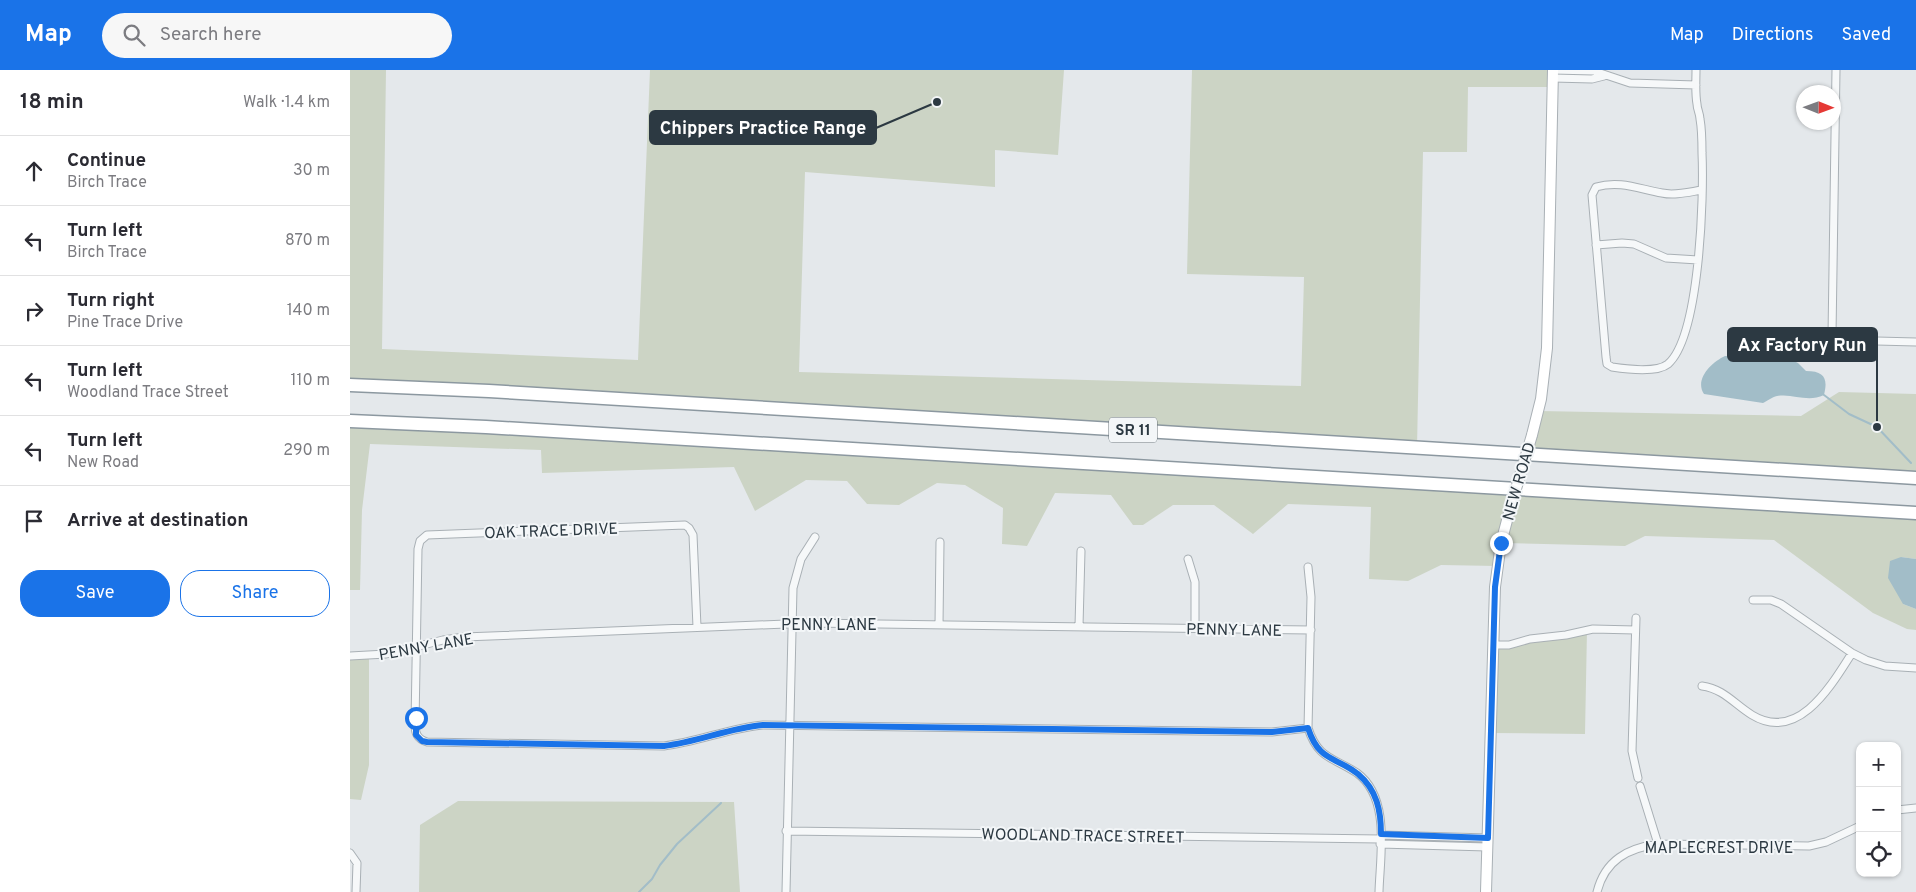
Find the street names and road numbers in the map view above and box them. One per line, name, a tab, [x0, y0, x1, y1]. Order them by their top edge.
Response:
road number: SR 11	[1109, 418, 1157, 442]
street label: NEW ROAD	[1499, 440, 1541, 523]
street label: OAK TRACE DRIVE	[484, 520, 618, 544]
street label: PENNY LANE	[781, 616, 877, 636]
street label: PENNY LANE	[1186, 620, 1282, 642]
street label: PENNY LANE	[377, 630, 475, 666]
street label: WOODLAND TRACE STREET	[981, 825, 1185, 849]
street label: MAPLECREST DRIVE	[1645, 839, 1793, 859]

